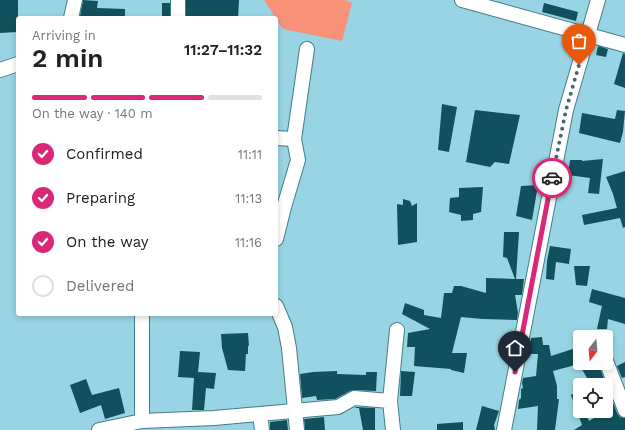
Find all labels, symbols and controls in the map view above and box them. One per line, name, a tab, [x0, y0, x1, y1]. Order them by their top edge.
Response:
pin	[562, 24, 596, 65]
text: Arriving in	[32, 28, 96, 43]
icon: bag	[568, 30, 590, 52]
text: 11:27–11:32	[184, 41, 262, 59]
text: 2 min	[32, 43, 103, 73]
text: On the way · 140 m	[32, 106, 153, 121]
icon: check	[32, 143, 54, 165]
text: Confirmed	[66, 145, 143, 163]
text: 11:11	[238, 147, 262, 162]
courier	[532, 158, 572, 198]
icon: car	[541, 167, 563, 189]
icon: check	[32, 187, 54, 209]
text: Preparing	[66, 189, 135, 207]
text: 11:13	[235, 191, 262, 206]
icon: check	[32, 231, 54, 253]
text: On the way	[66, 233, 148, 251]
text: 11:16	[235, 235, 262, 250]
text: Delivered	[66, 277, 134, 295]
north arrow	[573, 330, 613, 370]
map controls	[573, 330, 613, 418]
pin	[498, 331, 532, 372]
icon: home	[504, 337, 526, 359]
button: locate	[573, 378, 613, 418]

